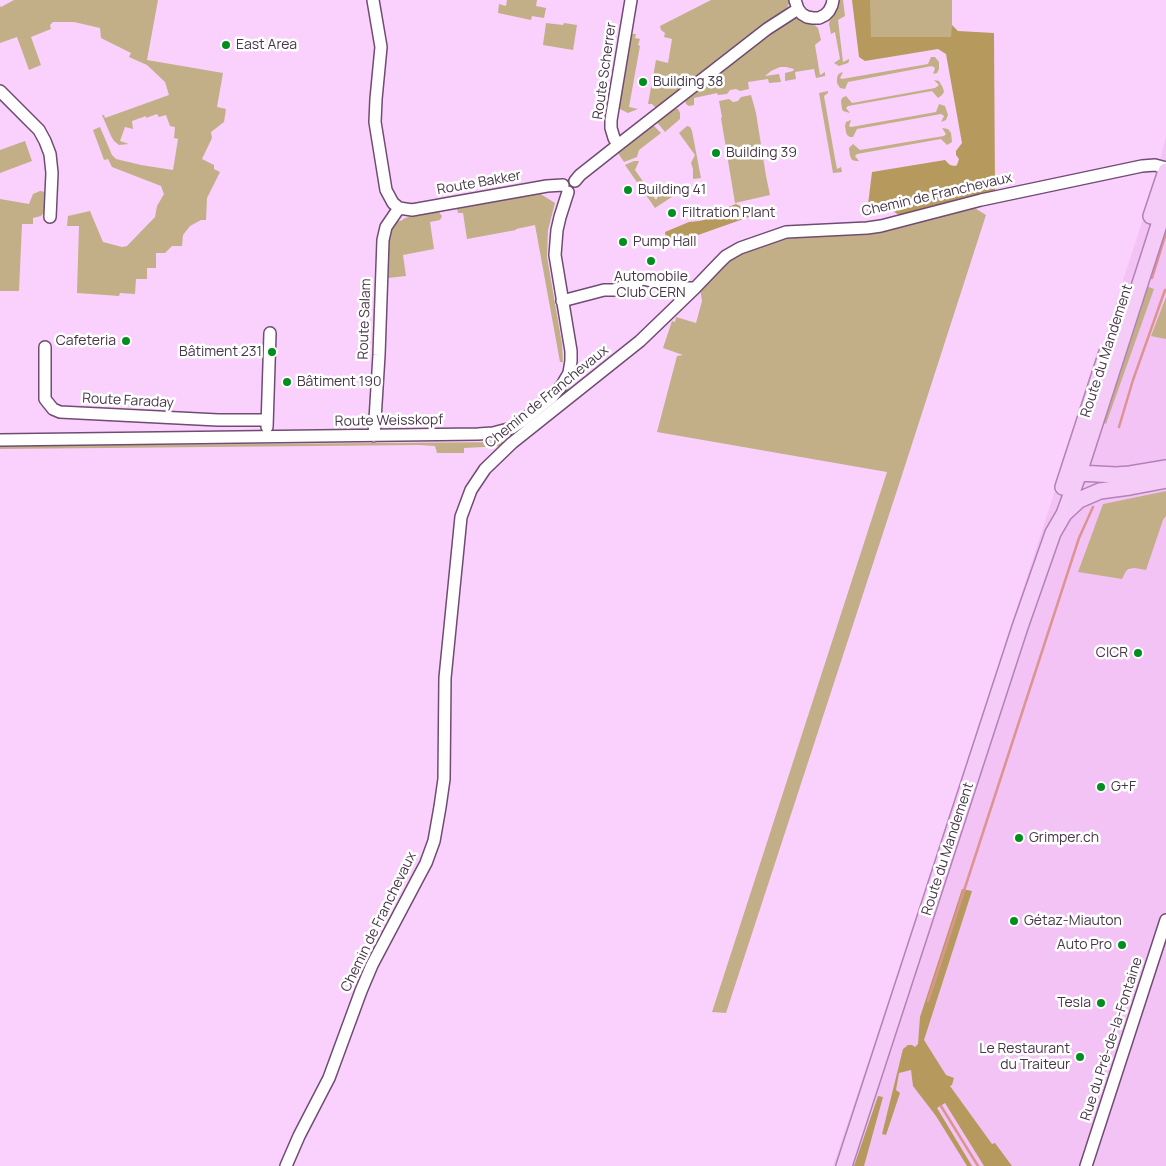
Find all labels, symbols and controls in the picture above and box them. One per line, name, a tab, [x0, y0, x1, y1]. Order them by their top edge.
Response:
street label: Route Scherrer	[590, 21, 620, 121]
place label: East Area	[236, 37, 297, 53]
marker: East Area	[220, 39, 232, 51]
place label: Building 38	[653, 74, 723, 90]
marker: Building 38	[637, 76, 649, 88]
place label: Building 39	[726, 145, 797, 161]
marker: Building 39	[710, 147, 722, 159]
street label: Route Bakker	[436, 167, 522, 199]
street label: Chemin de Franchevaux	[860, 170, 1014, 220]
place label: Building 41	[638, 182, 706, 198]
marker: Building 41	[622, 184, 634, 196]
place label: Filtration Plant	[682, 205, 775, 221]
marker: Filtration Plant	[666, 207, 678, 219]
place label: Pump Hall	[633, 234, 697, 250]
marker: Pump Hall	[617, 236, 629, 248]
marker: Automobile Club CERN	[645, 255, 657, 267]
place label: Automobile Club CERN	[614, 269, 688, 302]
street label: Route Salam	[355, 278, 375, 360]
street label: Route du Mandement	[1078, 282, 1136, 420]
place label: Cafeteria	[56, 333, 116, 349]
marker: Cafeteria	[120, 335, 132, 347]
street label: Chemin de Franchevaux	[482, 342, 612, 452]
place label: Bâtiment 231	[179, 344, 262, 360]
marker: Bâtiment 231	[266, 346, 278, 358]
place label: Bâtiment 190	[297, 374, 381, 390]
marker: Bâtiment 190	[281, 376, 293, 388]
street label: Route Faraday	[82, 390, 174, 412]
street label: Route Weisskopf	[335, 412, 443, 430]
place label: CICR	[1096, 645, 1128, 661]
marker: CICR	[1132, 647, 1144, 659]
place label: G+F	[1111, 779, 1136, 795]
street label: Route du Mandement	[919, 780, 977, 918]
marker: G+F	[1095, 781, 1107, 793]
place label: Grimper.ch	[1029, 830, 1099, 846]
marker: Grimper.ch	[1013, 832, 1025, 844]
street label: Chemin de Franchevaux	[338, 849, 420, 995]
place label: Gétaz-Miauton	[1024, 913, 1122, 929]
marker: Gétaz-Miauton	[1008, 915, 1020, 927]
place label: Auto Pro	[1057, 937, 1112, 953]
marker: Auto Pro	[1116, 939, 1128, 951]
street label: Rue du Pré-de-la-Fontaine	[1078, 955, 1146, 1123]
place label: Tesla	[1057, 995, 1091, 1011]
marker: Tesla	[1095, 997, 1107, 1009]
place label: Le Restaurant du Traiteur	[979, 1041, 1070, 1074]
marker: Le Restaurant du Traiteur	[1074, 1051, 1086, 1063]

